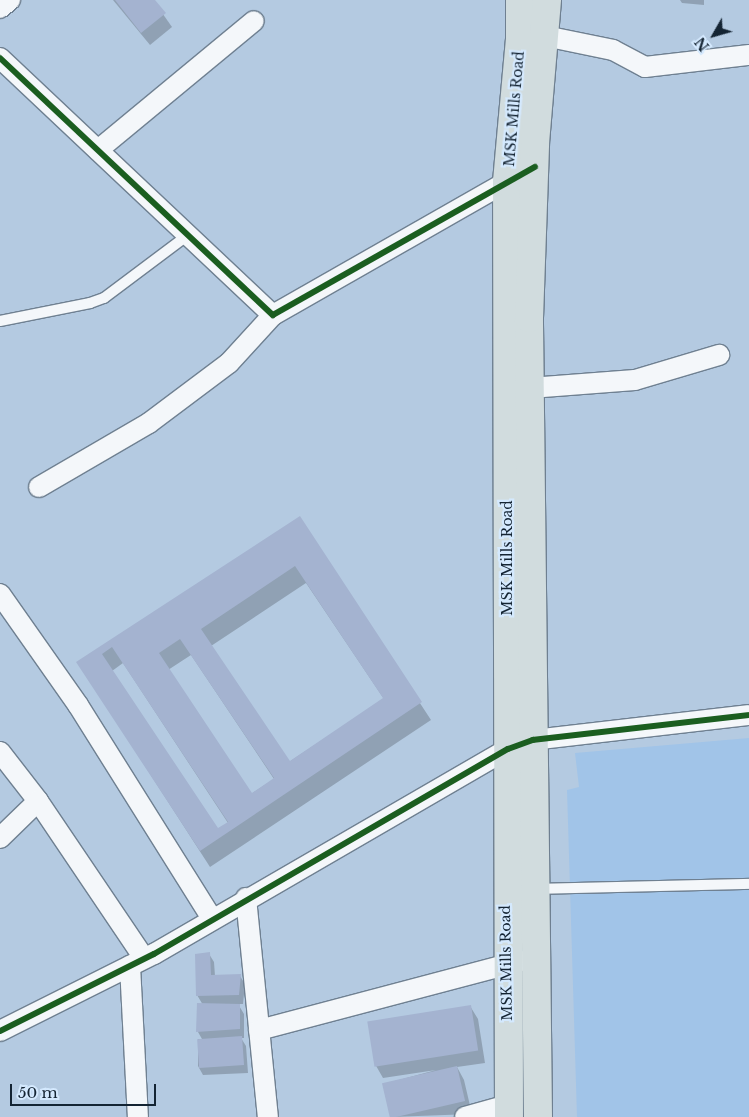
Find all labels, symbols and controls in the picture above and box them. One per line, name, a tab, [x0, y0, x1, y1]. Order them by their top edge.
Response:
north arrow	[689, 10, 739, 60]
text: N	[691, 34, 713, 55]
street label: MSK Mills Road	[501, 51, 527, 167]
street label: MSK Mills Road	[499, 500, 515, 616]
street label: MSK Mills Road	[497, 905, 515, 1021]
scale bar	[12, 1074, 159, 1106]
text: 50 m	[18, 1083, 58, 1102]

